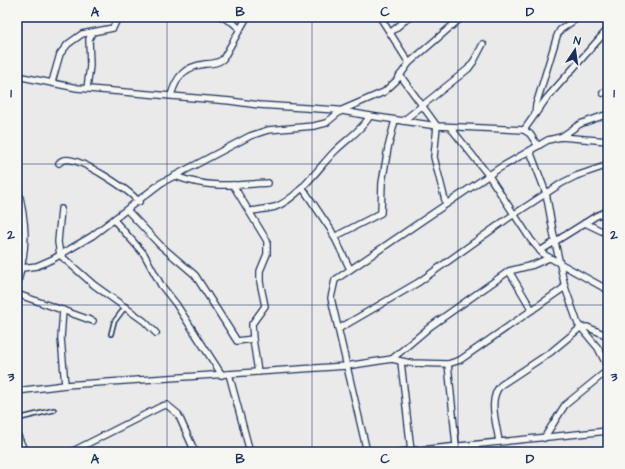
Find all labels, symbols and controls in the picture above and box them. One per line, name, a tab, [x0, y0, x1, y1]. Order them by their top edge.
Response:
text: A	[91, 3, 100, 21]
text: B	[235, 3, 245, 21]
text: C	[380, 3, 390, 21]
text: D	[526, 3, 535, 21]
north arrow	[555, 30, 595, 70]
text: N	[572, 33, 582, 49]
text: 1	[10, 84, 12, 102]
text: 1	[613, 84, 615, 102]
text: 2	[6, 226, 15, 244]
text: 2	[609, 226, 618, 244]
text: 3	[7, 368, 15, 386]
text: 3	[610, 368, 618, 386]
text: A	[91, 450, 100, 468]
text: B	[235, 450, 245, 468]
text: C	[380, 450, 390, 468]
text: D	[526, 450, 535, 468]

